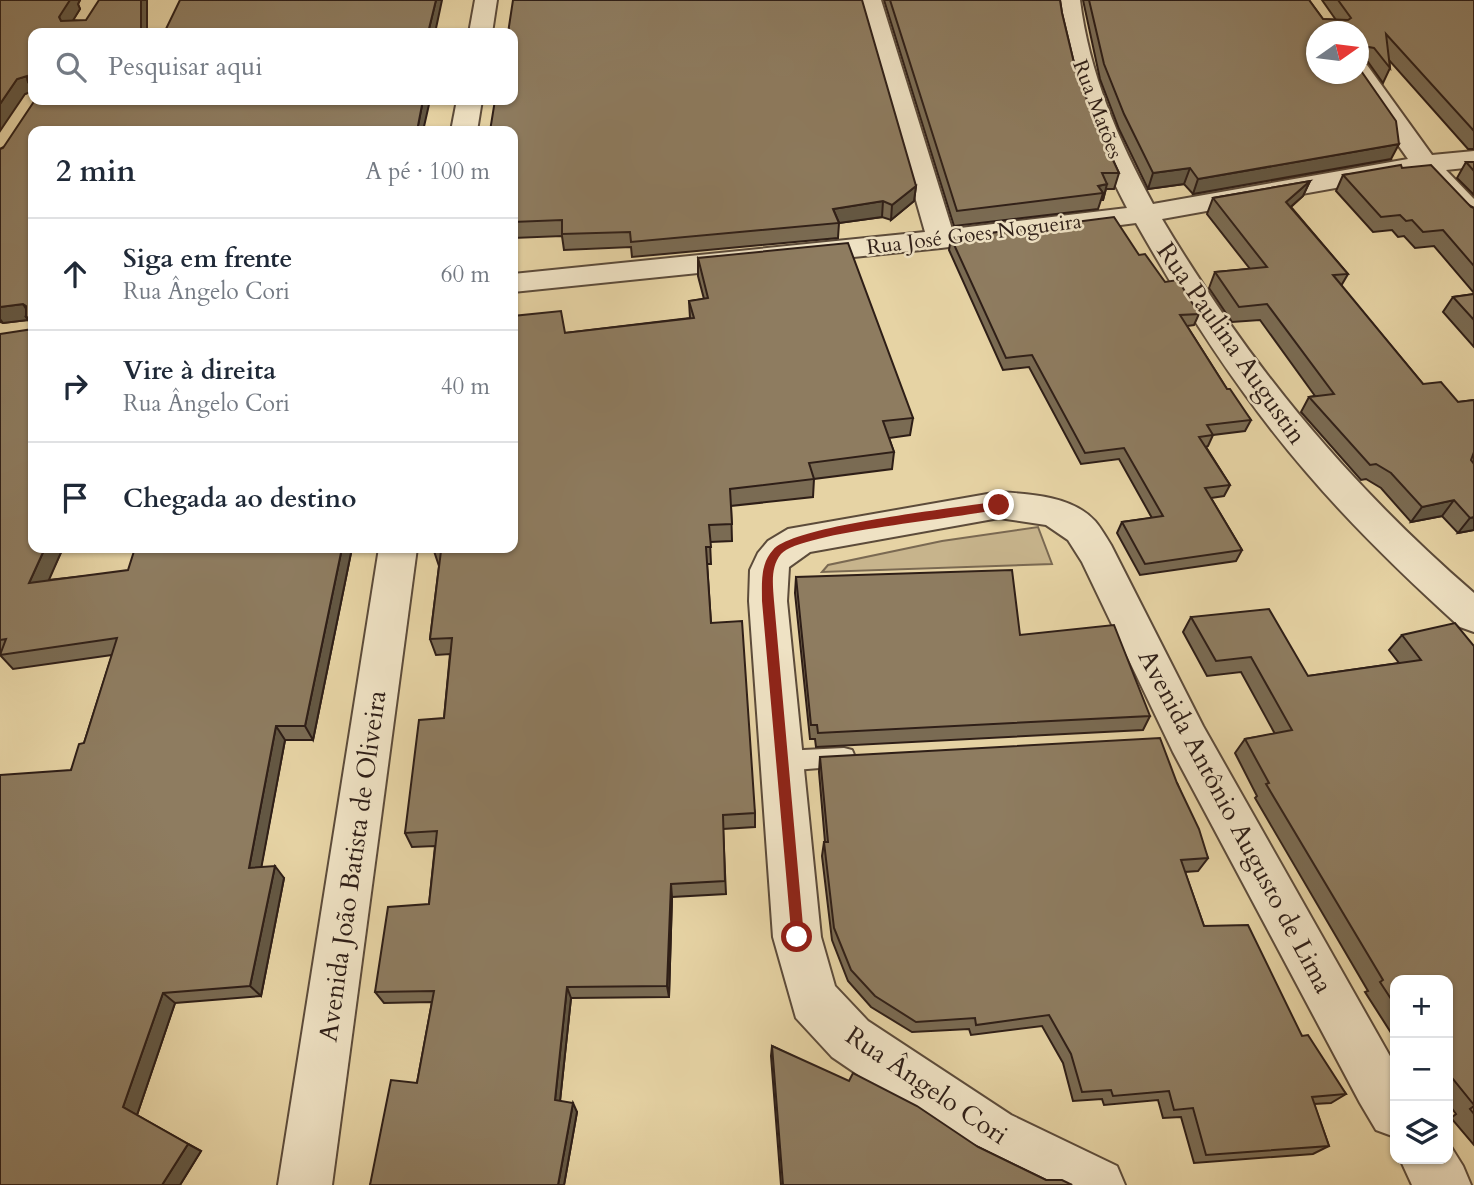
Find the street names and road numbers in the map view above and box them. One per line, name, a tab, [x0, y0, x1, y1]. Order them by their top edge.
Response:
street label: Rua Matões	[1065, 55, 1130, 163]
street label: Rua José Goes Nogueira	[865, 207, 1083, 262]
street label: Rua Paulina Augustin	[1149, 235, 1315, 451]
street label: Avenida Antônio Augusto de Lima	[1130, 643, 1341, 999]
street label: Avenida João Batista de Oliveira	[311, 688, 394, 1044]
street label: Rua Ângelo Cori	[839, 1018, 1015, 1153]

